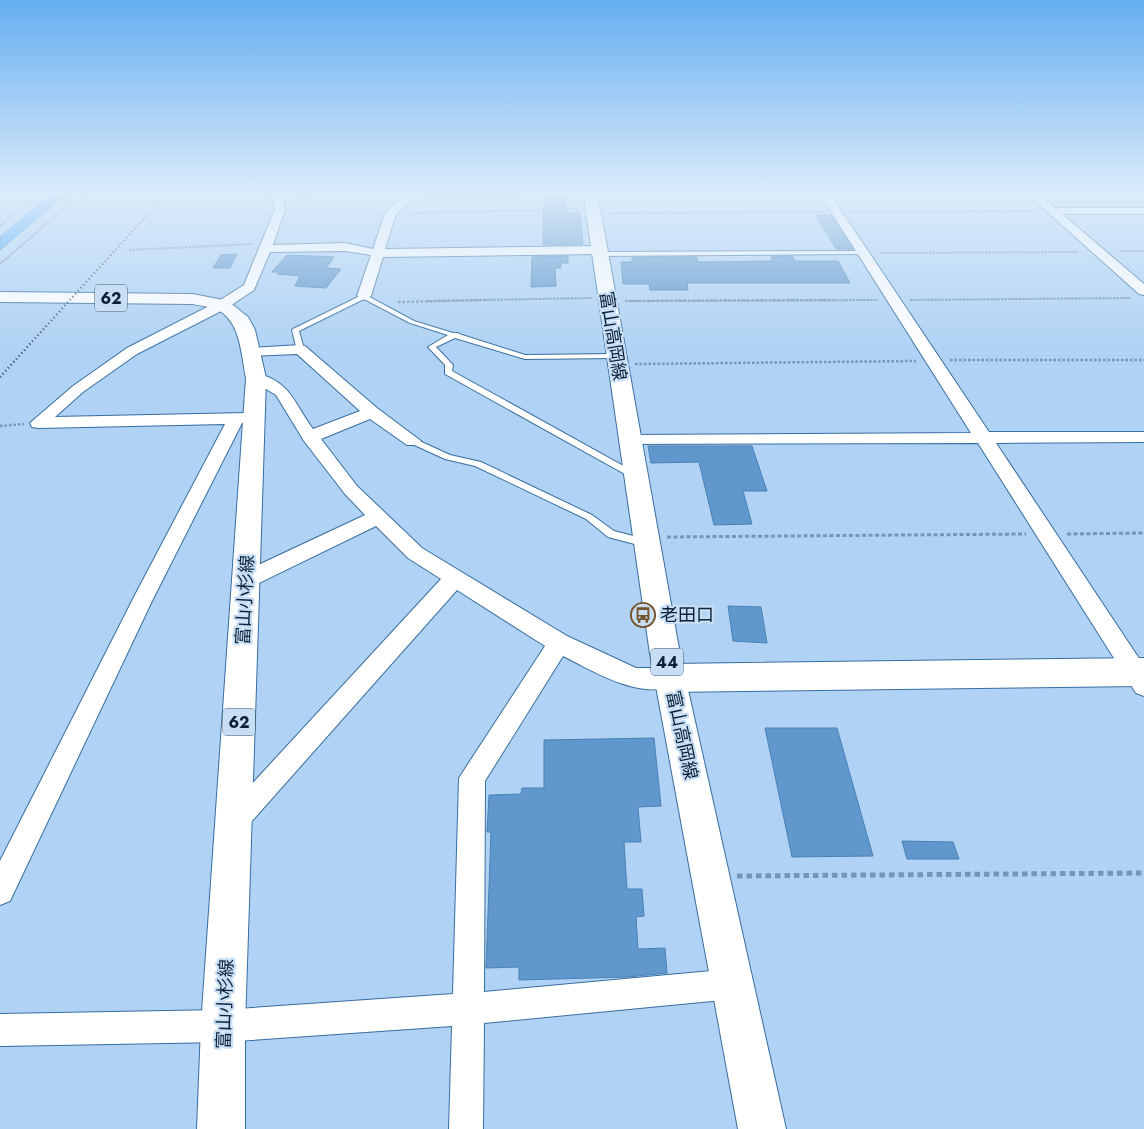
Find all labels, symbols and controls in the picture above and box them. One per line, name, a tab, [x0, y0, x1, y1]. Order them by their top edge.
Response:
road number: 62	[95, 284, 127, 312]
street label: 富山高岡線	[593, 290, 633, 382]
street label: 富山小杉線	[230, 554, 260, 646]
bus stop icon: 老田口	[630, 602, 656, 628]
place label: 老田口	[660, 602, 714, 628]
road number: 44	[651, 649, 683, 676]
street label: 富山高岡線	[660, 688, 704, 782]
road number: 62	[223, 709, 255, 736]
street label: 富山小杉線	[210, 959, 240, 1049]

